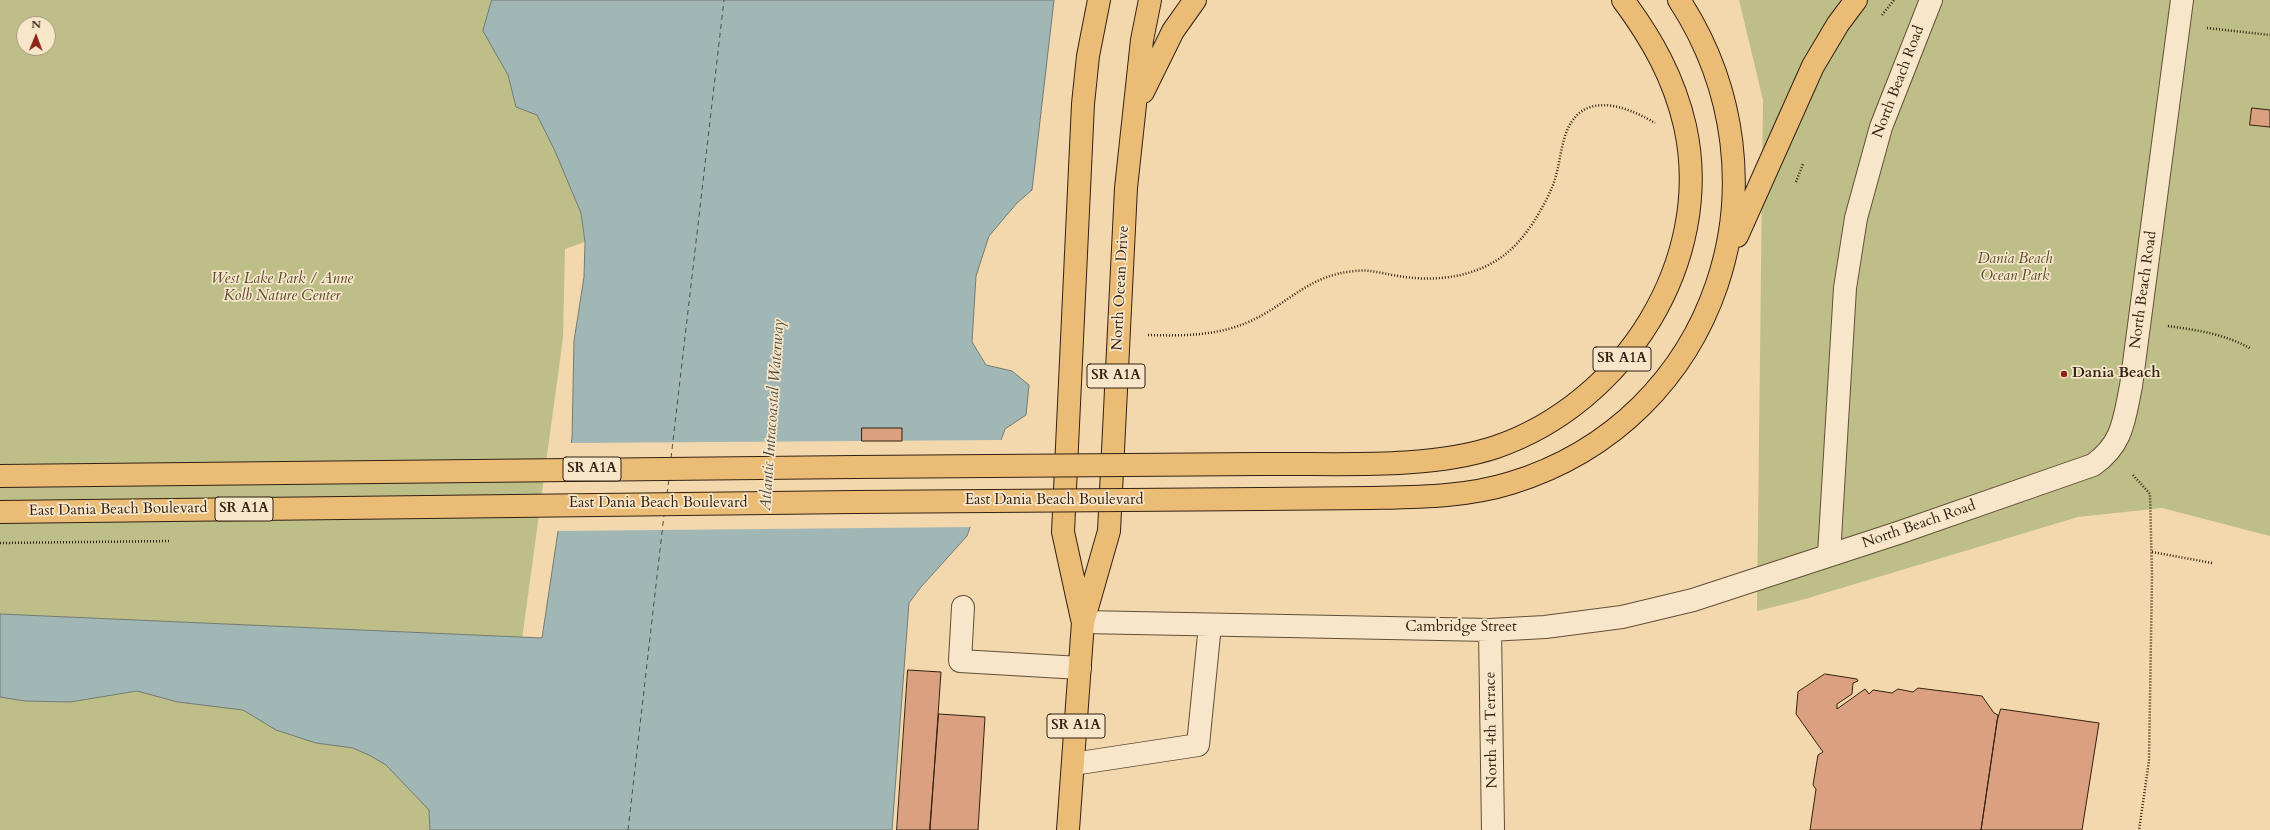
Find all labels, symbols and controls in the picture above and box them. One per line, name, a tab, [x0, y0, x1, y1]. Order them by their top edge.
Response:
north arrow	[16, 16, 56, 56]
text: N	[31, 17, 41, 32]
street label: North Beach Road	[1869, 23, 1929, 141]
street label: North Ocean Drive	[1109, 225, 1133, 351]
street label: North Beach Road	[2127, 230, 2161, 350]
park label: Dania Beach Ocean Park	[1977, 251, 2053, 286]
park label: West Lake Park / Anne Kolb Nature Center	[211, 271, 353, 306]
water label: Atlantic Intracoastal Waterway	[757, 319, 789, 511]
road number: SR A1A	[1593, 347, 1651, 371]
road number: SR A1A	[1087, 364, 1145, 388]
place label: Dania Beach	[2072, 365, 2160, 383]
marker: Dania Beach	[2059, 369, 2069, 379]
road number: SR A1A	[563, 457, 621, 481]
street label: East Dania Beach Boulevard	[965, 492, 1143, 510]
street label: East Dania Beach Boulevard	[569, 495, 747, 513]
road number: SR A1A	[215, 497, 273, 521]
street label: North Beach Road	[1860, 497, 1978, 553]
street label: East Dania Beach Boulevard	[28, 499, 208, 521]
street label: Cambridge Street	[1405, 619, 1517, 637]
street label: North 4th Terrace	[1482, 671, 1502, 789]
road number: SR A1A	[1047, 714, 1105, 738]

